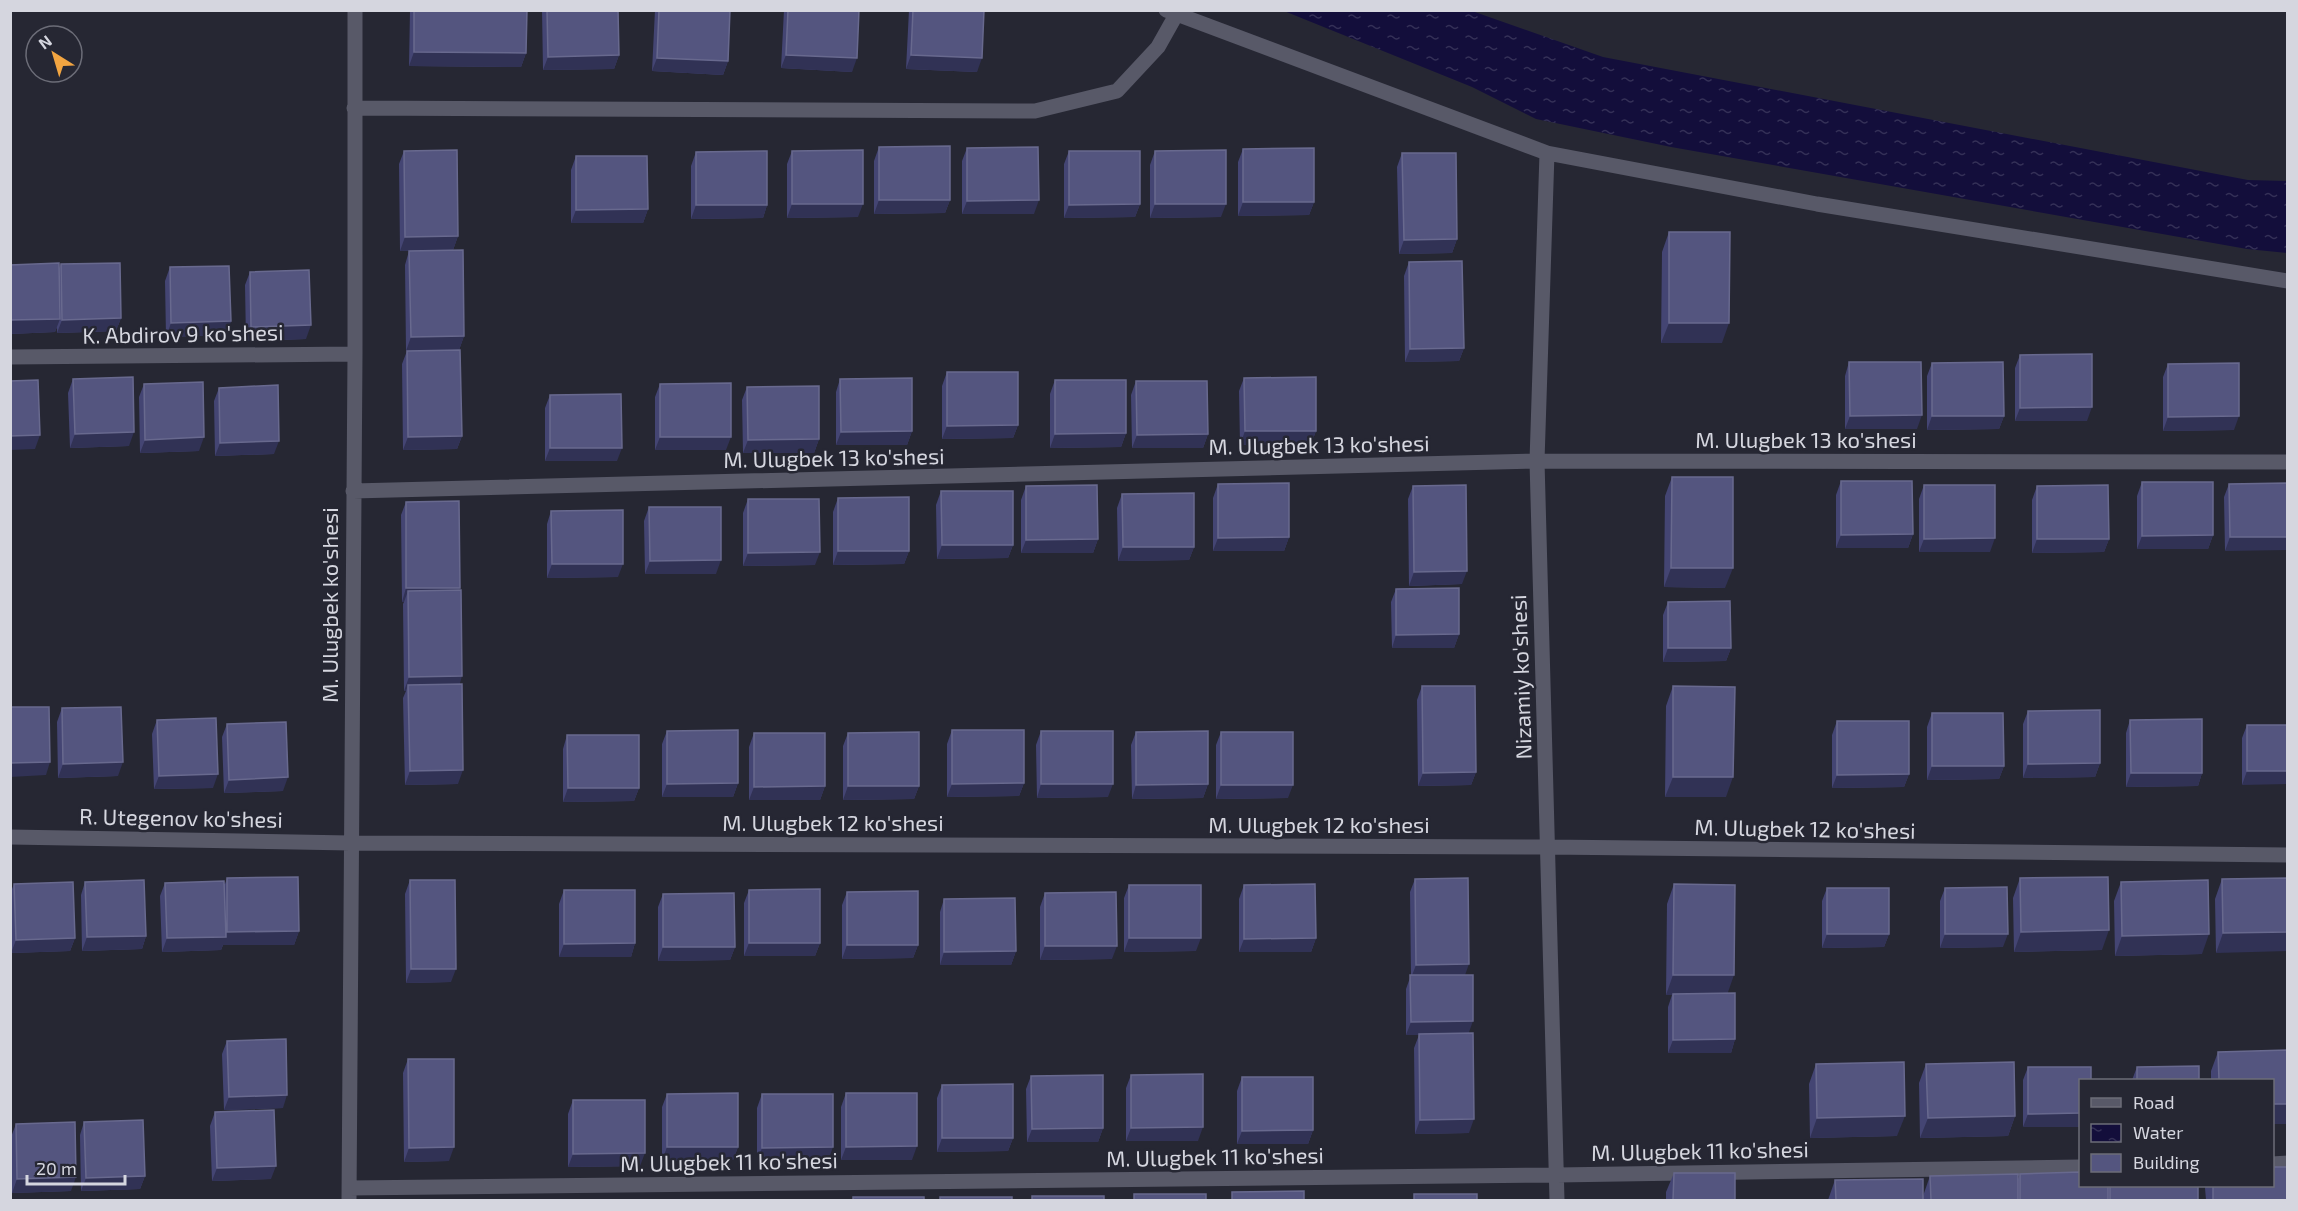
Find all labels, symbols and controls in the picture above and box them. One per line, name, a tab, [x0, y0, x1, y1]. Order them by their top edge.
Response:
north arrow	[24, 24, 84, 84]
text: N	[34, 31, 55, 53]
street label: K. Abdirov 9 ko'shesi	[82, 318, 284, 348]
street label: M. Ulugbek 13 ko'shesi	[1695, 426, 1917, 452]
street label: M. Ulugbek 13 ko'shesi	[1208, 429, 1430, 459]
street label: M. Ulugbek 13 ko'shesi	[723, 442, 945, 472]
street label: M. Ulugbek ko'shesi	[316, 507, 342, 703]
street label: Nizamiy ko'shesi	[1504, 594, 1536, 760]
street label: R. Utegenov ko'shesi	[79, 802, 283, 832]
street label: M. Ulugbek 12 ko'shesi	[722, 809, 944, 835]
street label: M. Ulugbek 12 ko'shesi	[1208, 811, 1430, 837]
street label: M. Ulugbek 12 ko'shesi	[1694, 813, 1916, 843]
legend	[2079, 1079, 2274, 1187]
text: Road	[2133, 1091, 2174, 1113]
text: Water	[2133, 1121, 2183, 1143]
street label: M. Ulugbek 11 ko'shesi	[1591, 1135, 1809, 1165]
street label: M. Ulugbek 11 ko'shesi	[1106, 1141, 1324, 1171]
street label: M. Ulugbek 11 ko'shesi	[620, 1146, 838, 1176]
scale bar	[27, 1148, 124, 1186]
text: Building	[2133, 1151, 2200, 1173]
text: 20 m	[36, 1157, 77, 1179]

